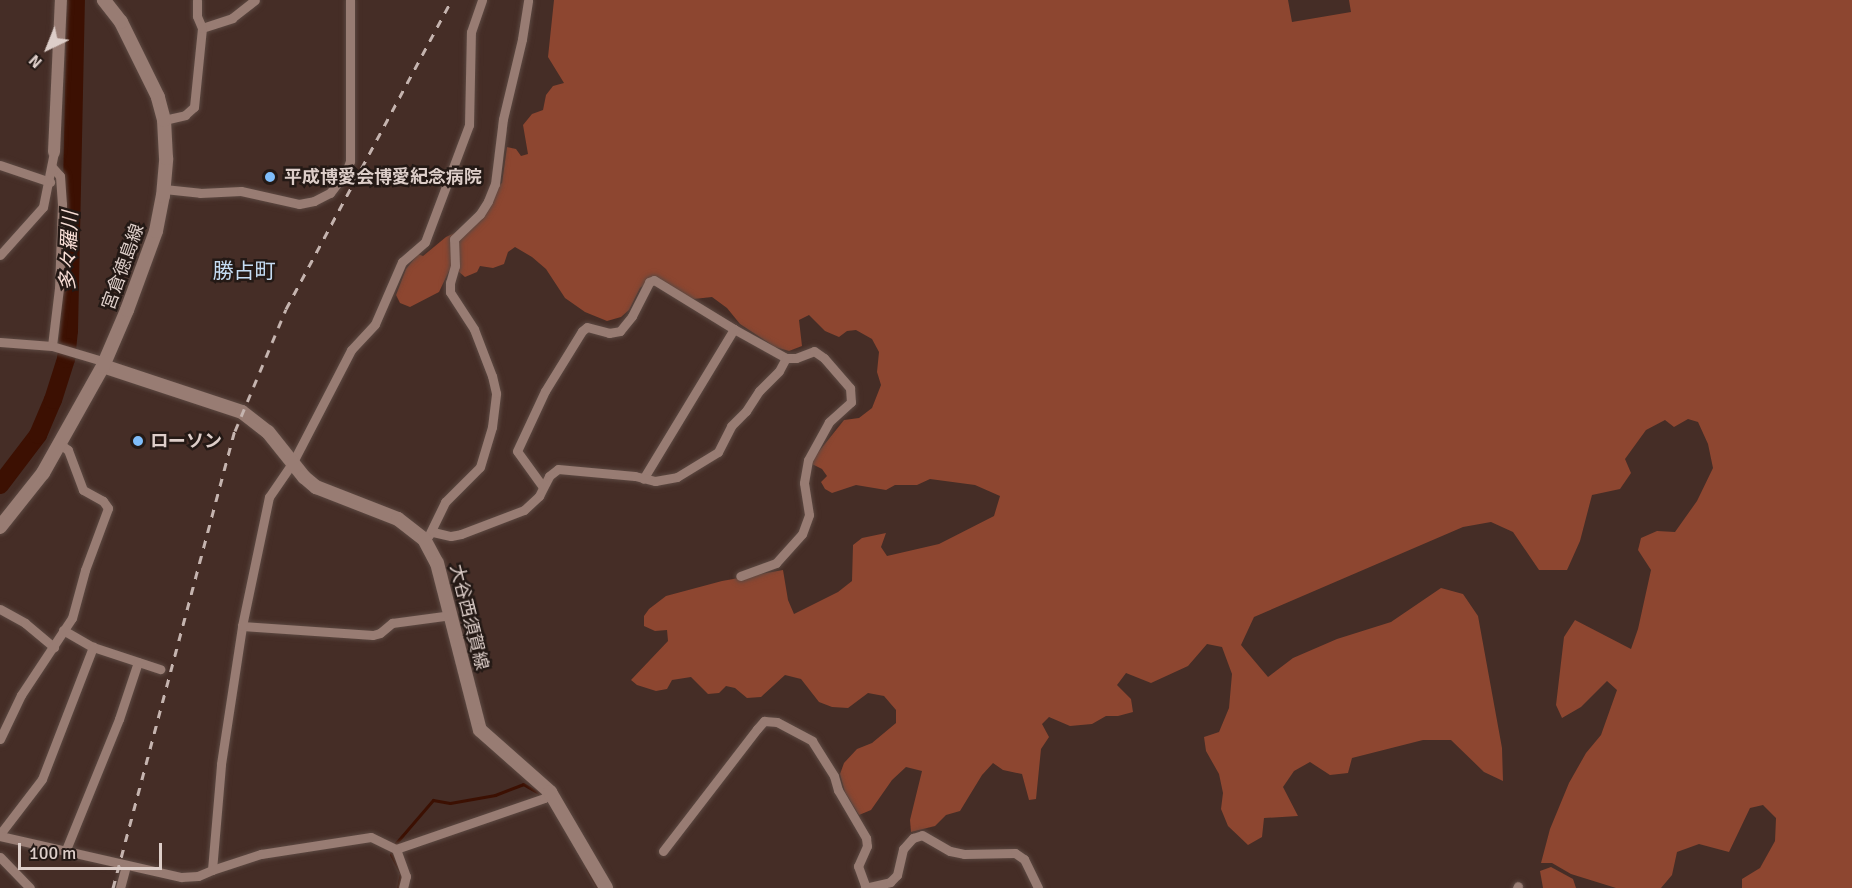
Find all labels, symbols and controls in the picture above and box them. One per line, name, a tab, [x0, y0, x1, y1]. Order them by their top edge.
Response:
north arrow	[18, 18, 78, 78]
text: N	[25, 50, 47, 72]
place label: 平成博愛会博愛紀念病院	[284, 166, 482, 188]
marker: 平成博愛会博愛紀念病院	[261, 168, 279, 186]
water label: 多々羅川	[56, 211, 82, 291]
street label: 宮倉徳島線	[97, 221, 149, 313]
district label: 勝占町	[213, 258, 275, 284]
place label: ローソン	[150, 430, 222, 452]
marker: ローソン	[131, 434, 145, 448]
street label: 大谷西須賀線	[445, 562, 493, 672]
scale bar	[21, 831, 165, 869]
text: 100 m	[29, 842, 76, 864]

